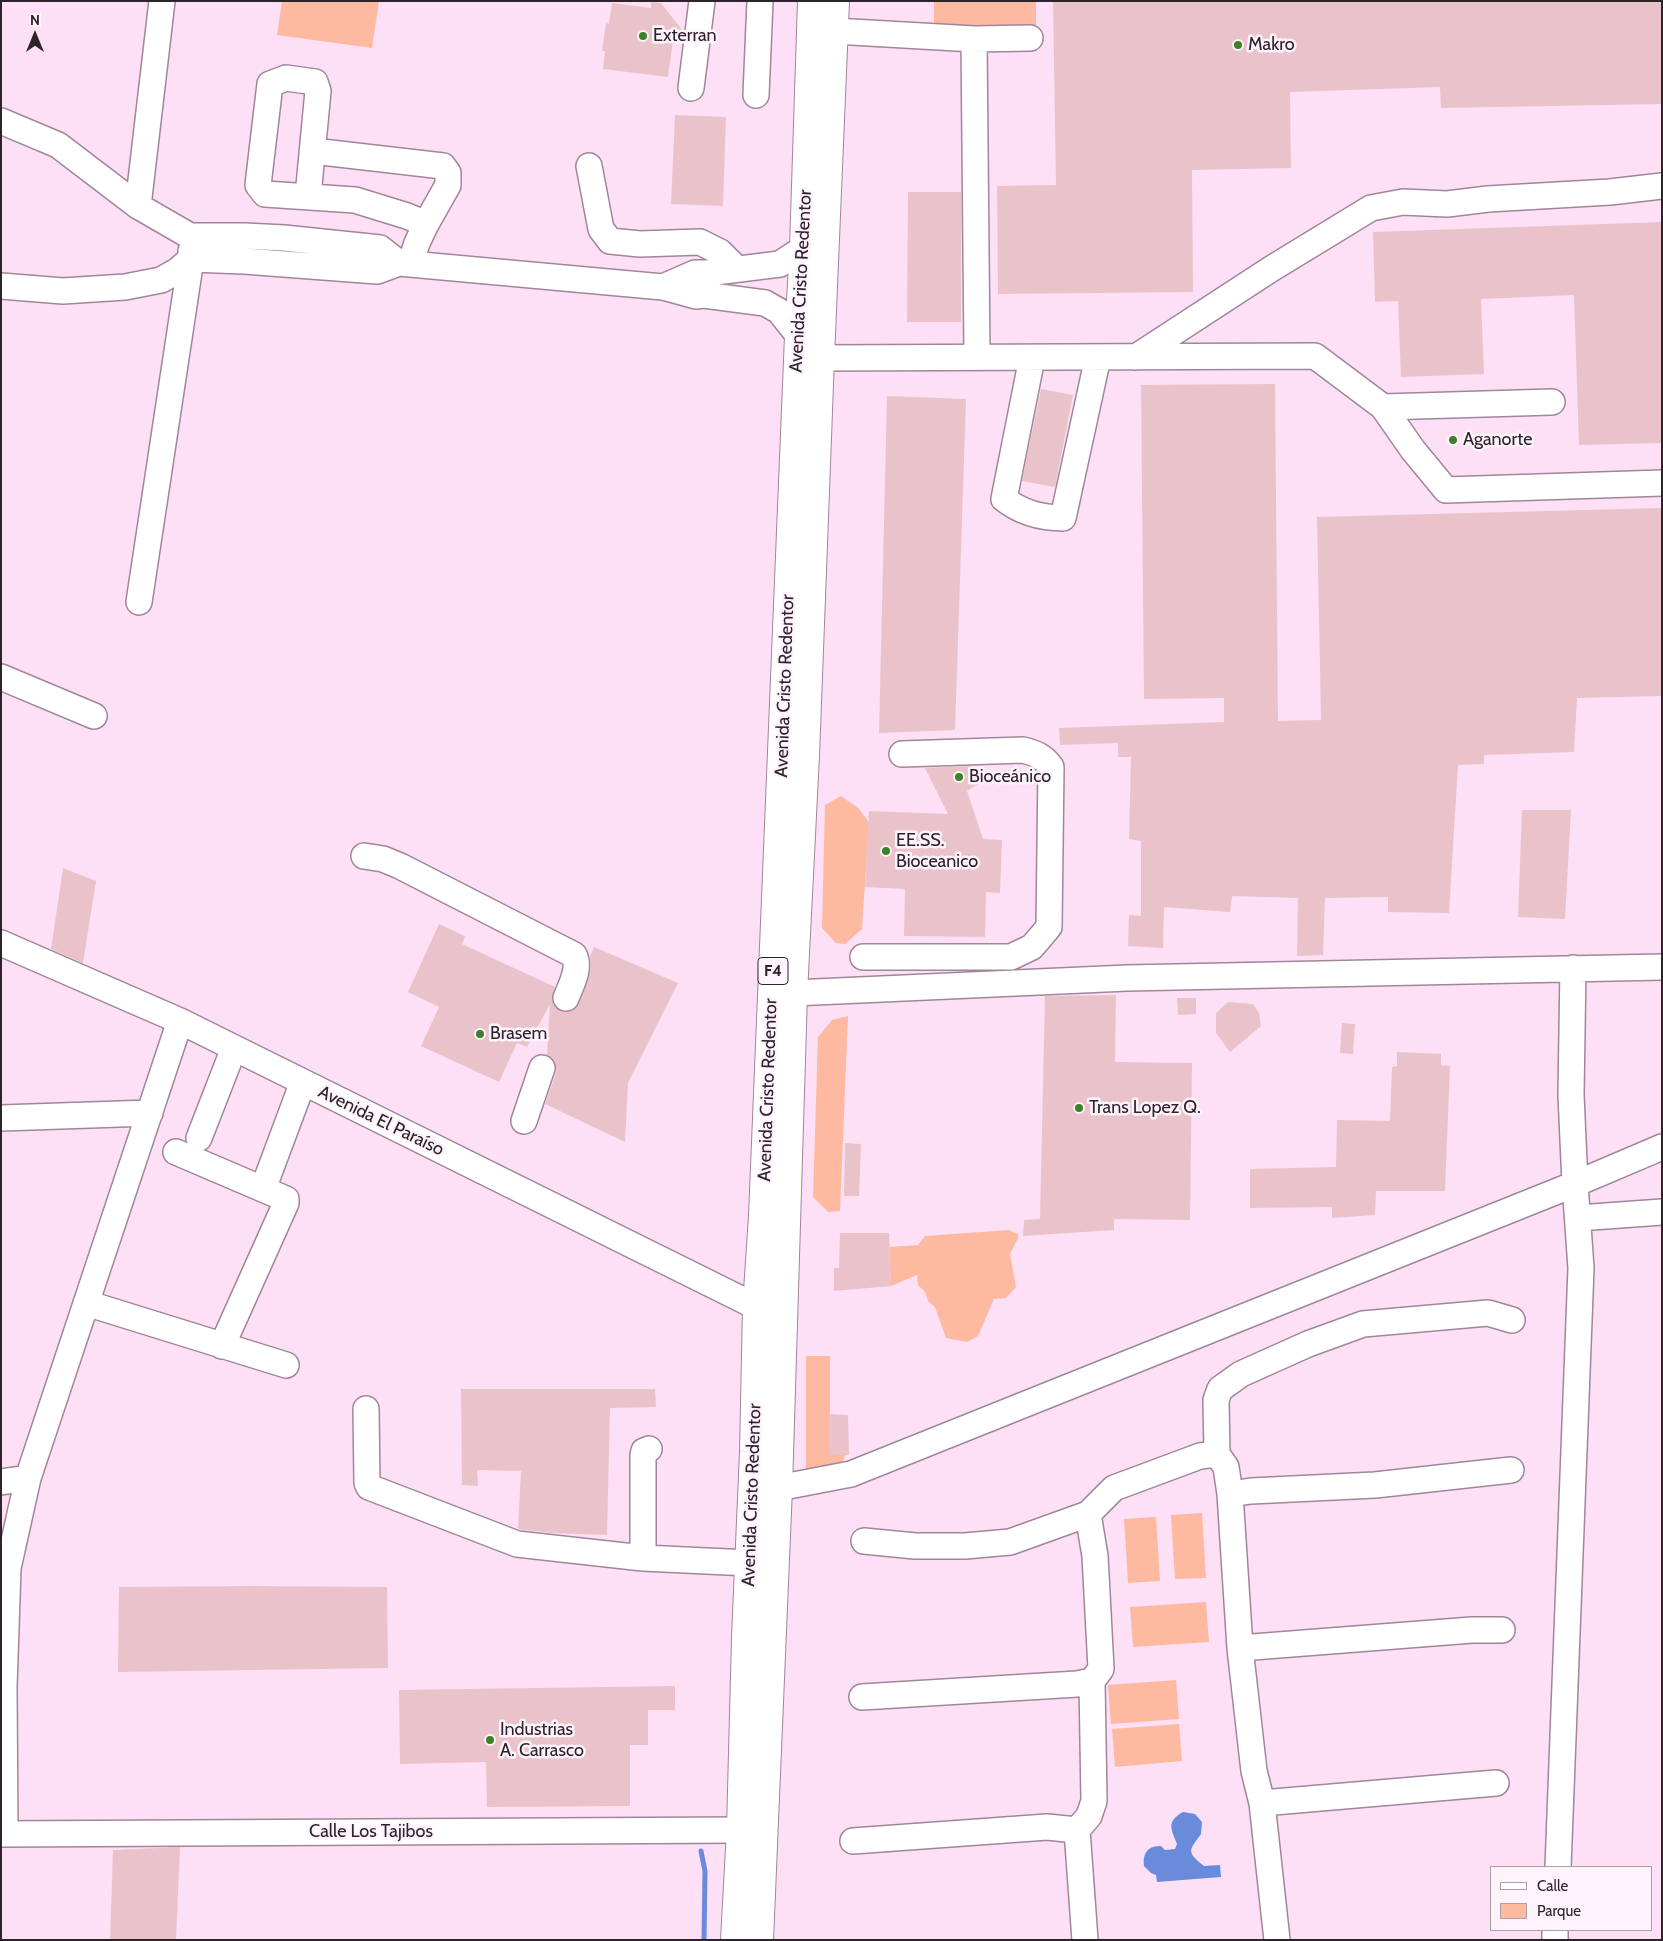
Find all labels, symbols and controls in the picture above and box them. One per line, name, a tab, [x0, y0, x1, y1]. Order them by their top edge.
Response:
north arrow	[10, 10, 60, 60]
text: N	[30, 11, 40, 29]
place label: Exterran	[653, 25, 717, 47]
marker: Exterran	[637, 30, 649, 42]
place label: Makro	[1248, 34, 1295, 56]
marker: Makro	[1232, 39, 1244, 51]
street label: Avenida Cristo Redentor	[785, 189, 817, 373]
place label: Aganorte	[1463, 429, 1532, 451]
marker: Aganorte	[1447, 434, 1459, 446]
street label: Avenida Cristo Redentor	[771, 594, 799, 778]
place label: Bioceánico	[969, 766, 1051, 788]
marker: Bioceánico	[953, 771, 965, 783]
place label: EE.SS. Bioceanico	[896, 830, 978, 872]
marker: EE.SS. Bioceanico	[880, 845, 892, 857]
road number: F4	[758, 958, 788, 984]
street label: Avenida Cristo Redentor	[754, 998, 782, 1182]
place label: Brasem	[490, 1023, 547, 1045]
marker: Brasem	[474, 1028, 486, 1040]
street label: Avenida El Paraíso	[315, 1081, 447, 1161]
place label: Trans Lopez Q.	[1089, 1097, 1201, 1119]
marker: Trans Lopez Q.	[1073, 1102, 1085, 1114]
street label: Avenida Cristo Redentor	[738, 1403, 766, 1587]
place label: Industrias A. Carrasco	[500, 1719, 584, 1762]
marker: Industrias A. Carrasco	[484, 1734, 496, 1746]
street label: Calle Los Tajibos	[309, 1821, 433, 1843]
legend	[1490, 1866, 1653, 1931]
text: Calle	[1537, 1877, 1568, 1895]
text: Parque	[1537, 1902, 1581, 1920]

